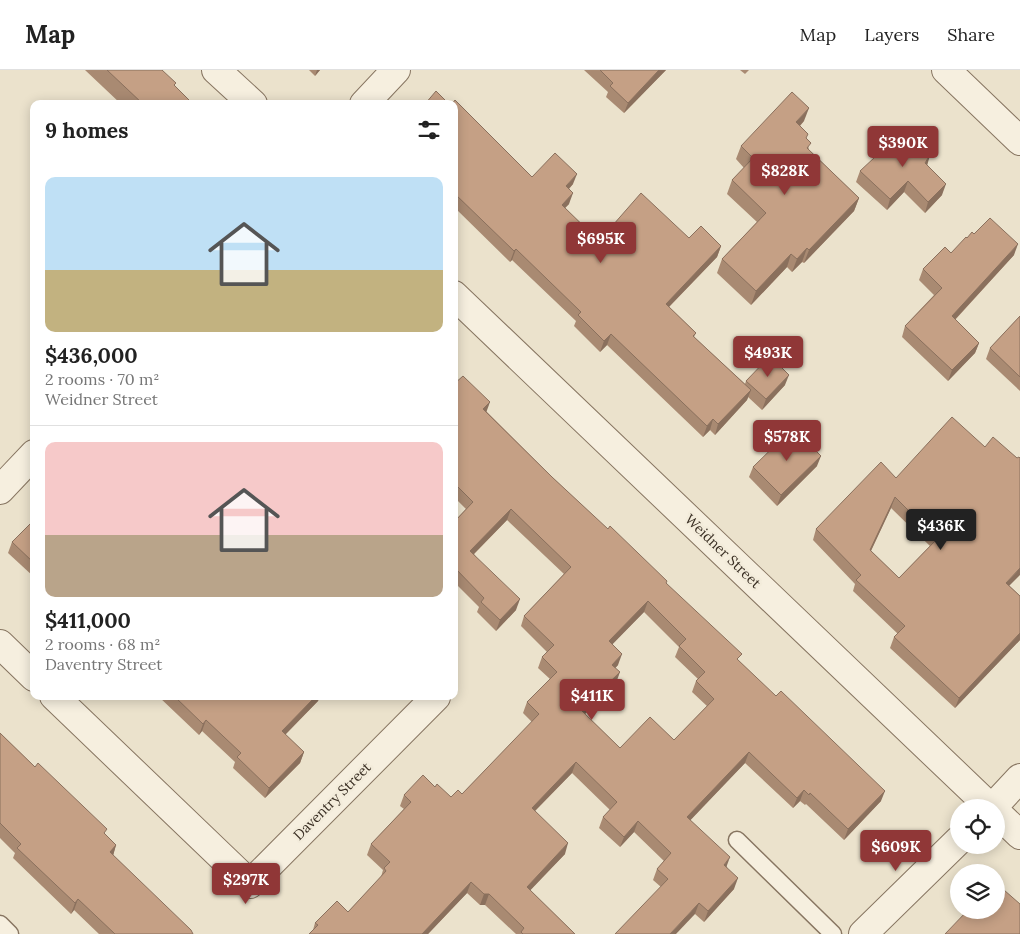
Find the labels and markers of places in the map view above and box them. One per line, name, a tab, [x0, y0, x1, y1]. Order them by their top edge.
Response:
pin: $390K	[868, 126, 938, 168]
pin: $828K	[750, 154, 820, 196]
pin: $695K	[566, 222, 636, 264]
pin: $493K	[733, 336, 803, 378]
pin: $578K	[752, 420, 822, 462]
pin: $436K	[906, 508, 976, 551]
pin: $411K	[557, 678, 627, 721]
pin: $609K	[861, 830, 931, 872]
pin: $297K	[211, 862, 281, 905]

